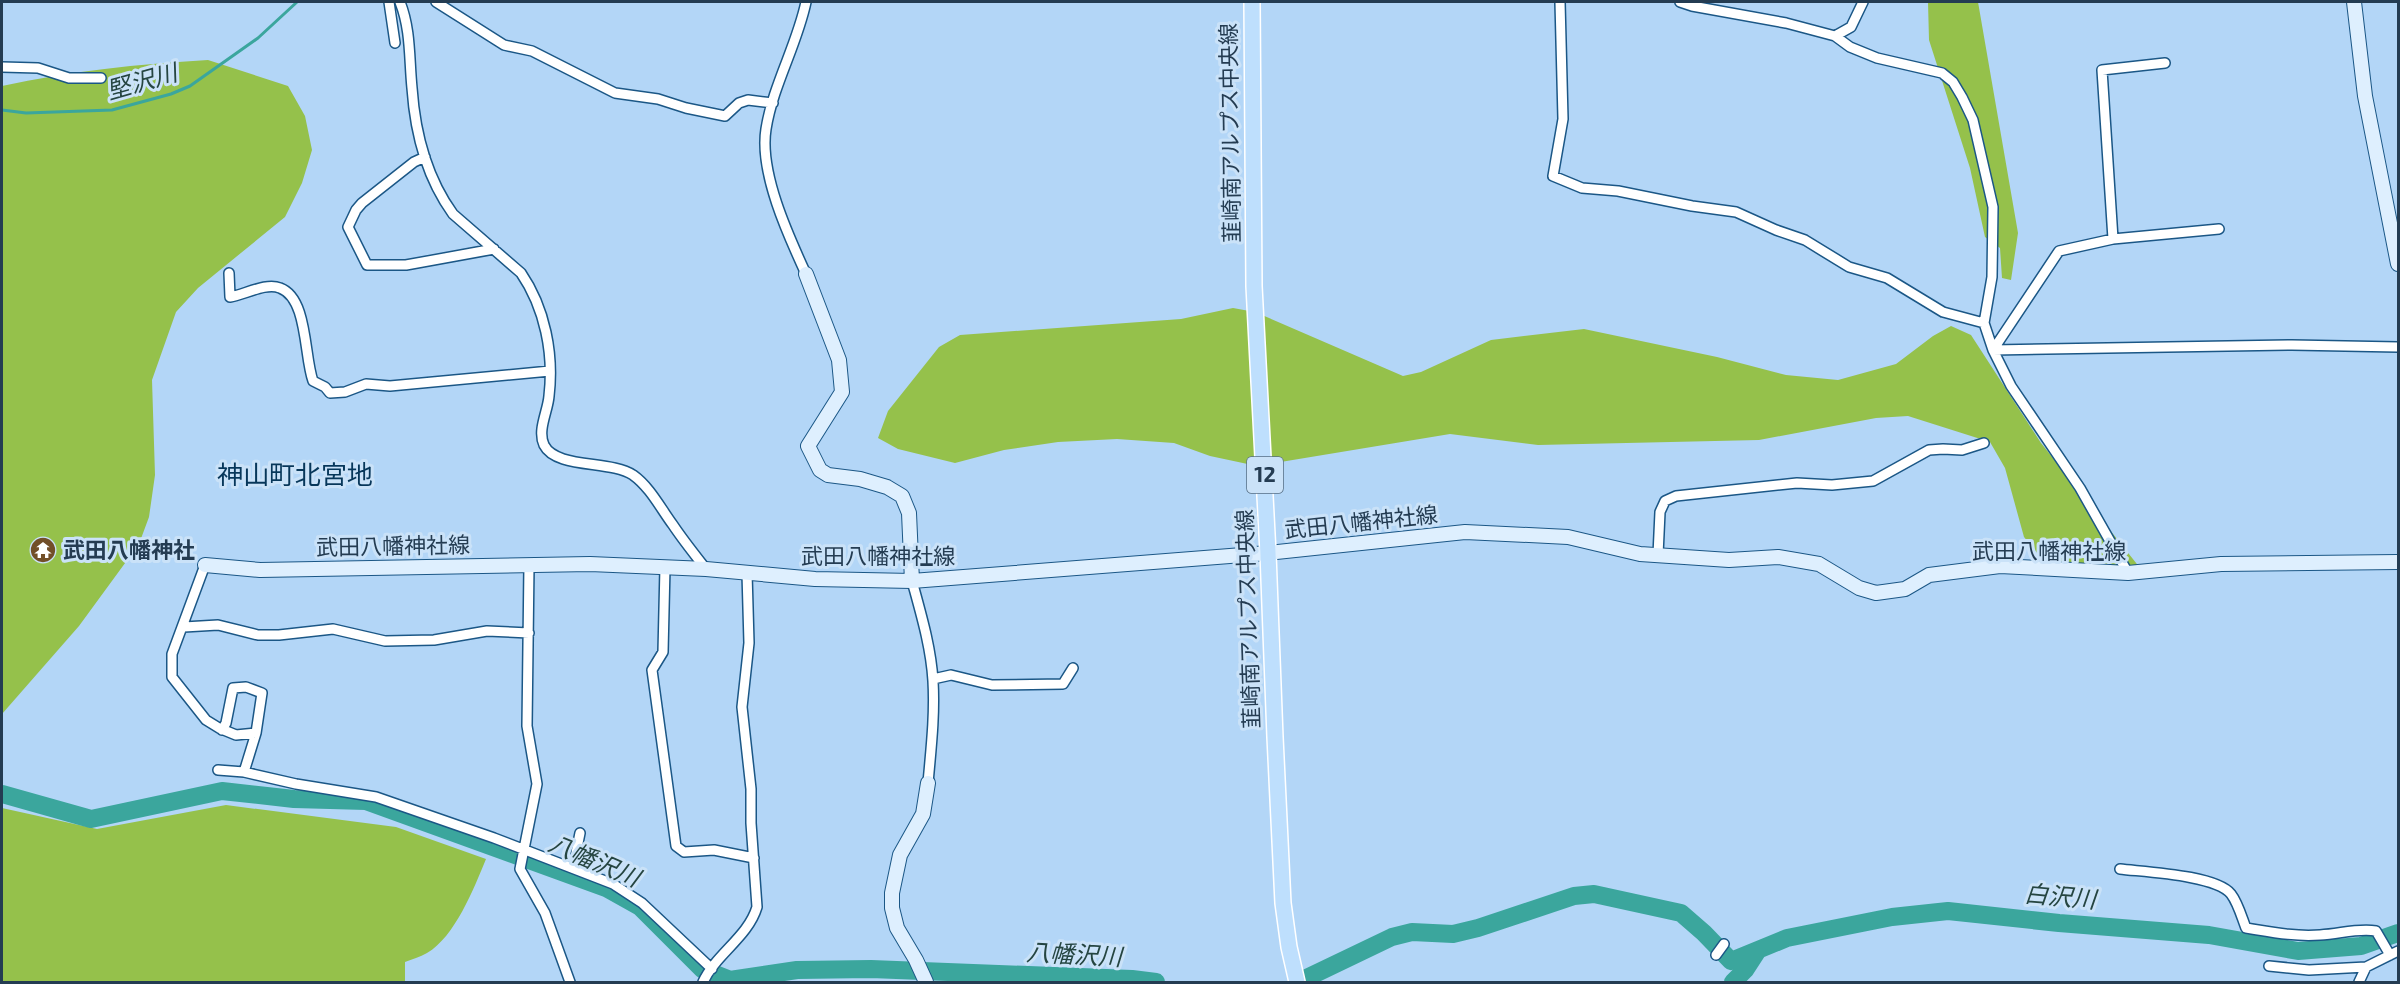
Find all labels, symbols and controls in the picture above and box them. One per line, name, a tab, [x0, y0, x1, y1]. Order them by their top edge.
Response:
street label: 韮崎南アルプス中央線	[1214, 23, 1244, 243]
water label: 堅沢川	[103, 56, 183, 104]
road number: 12	[1247, 457, 1283, 493]
district label: 神山町北宮地	[217, 458, 373, 489]
street label: 武田八幡神社線	[1283, 500, 1439, 542]
street label: 韮崎南アルプス中央線	[1230, 509, 1264, 729]
street label: 武田八幡神社線	[316, 531, 470, 559]
temple icon: 武田八幡神社	[28, 535, 58, 565]
place label: 武田八幡神社	[63, 536, 195, 562]
street label: 武田八幡神社線	[1972, 537, 2126, 563]
street label: 武田八幡神社線	[801, 542, 955, 568]
water label: 八幡沢川	[545, 828, 647, 893]
water label: 白沢川	[2023, 878, 2100, 913]
water label: 八幡沢川	[1025, 937, 1126, 971]

